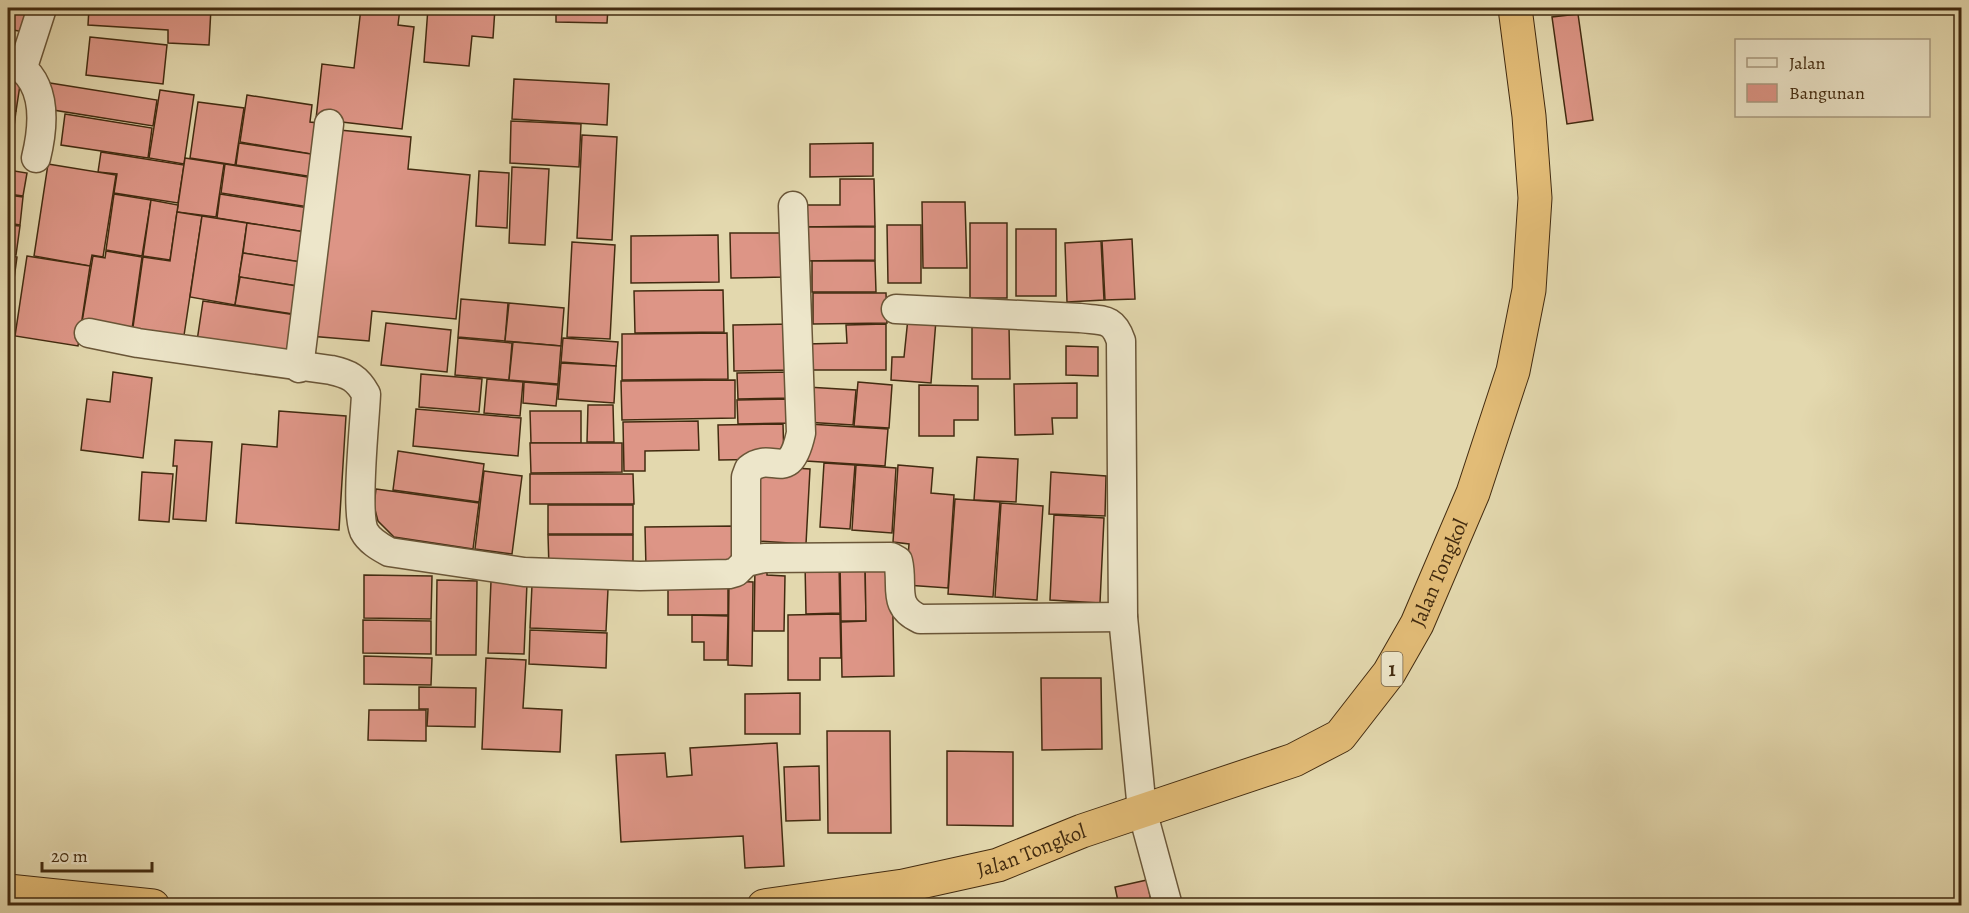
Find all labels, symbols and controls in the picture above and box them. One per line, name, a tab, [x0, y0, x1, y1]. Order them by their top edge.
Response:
legend	[1735, 39, 1930, 117]
text: Jalan	[1789, 51, 1826, 75]
text: Bangunan	[1789, 81, 1865, 105]
street label: Jalan Tongkol	[1404, 514, 1474, 631]
road number: 1	[1382, 652, 1402, 686]
street label: Jalan Tongkol	[974, 817, 1089, 883]
scale bar	[42, 835, 152, 873]
text: 20 m	[51, 844, 88, 868]

